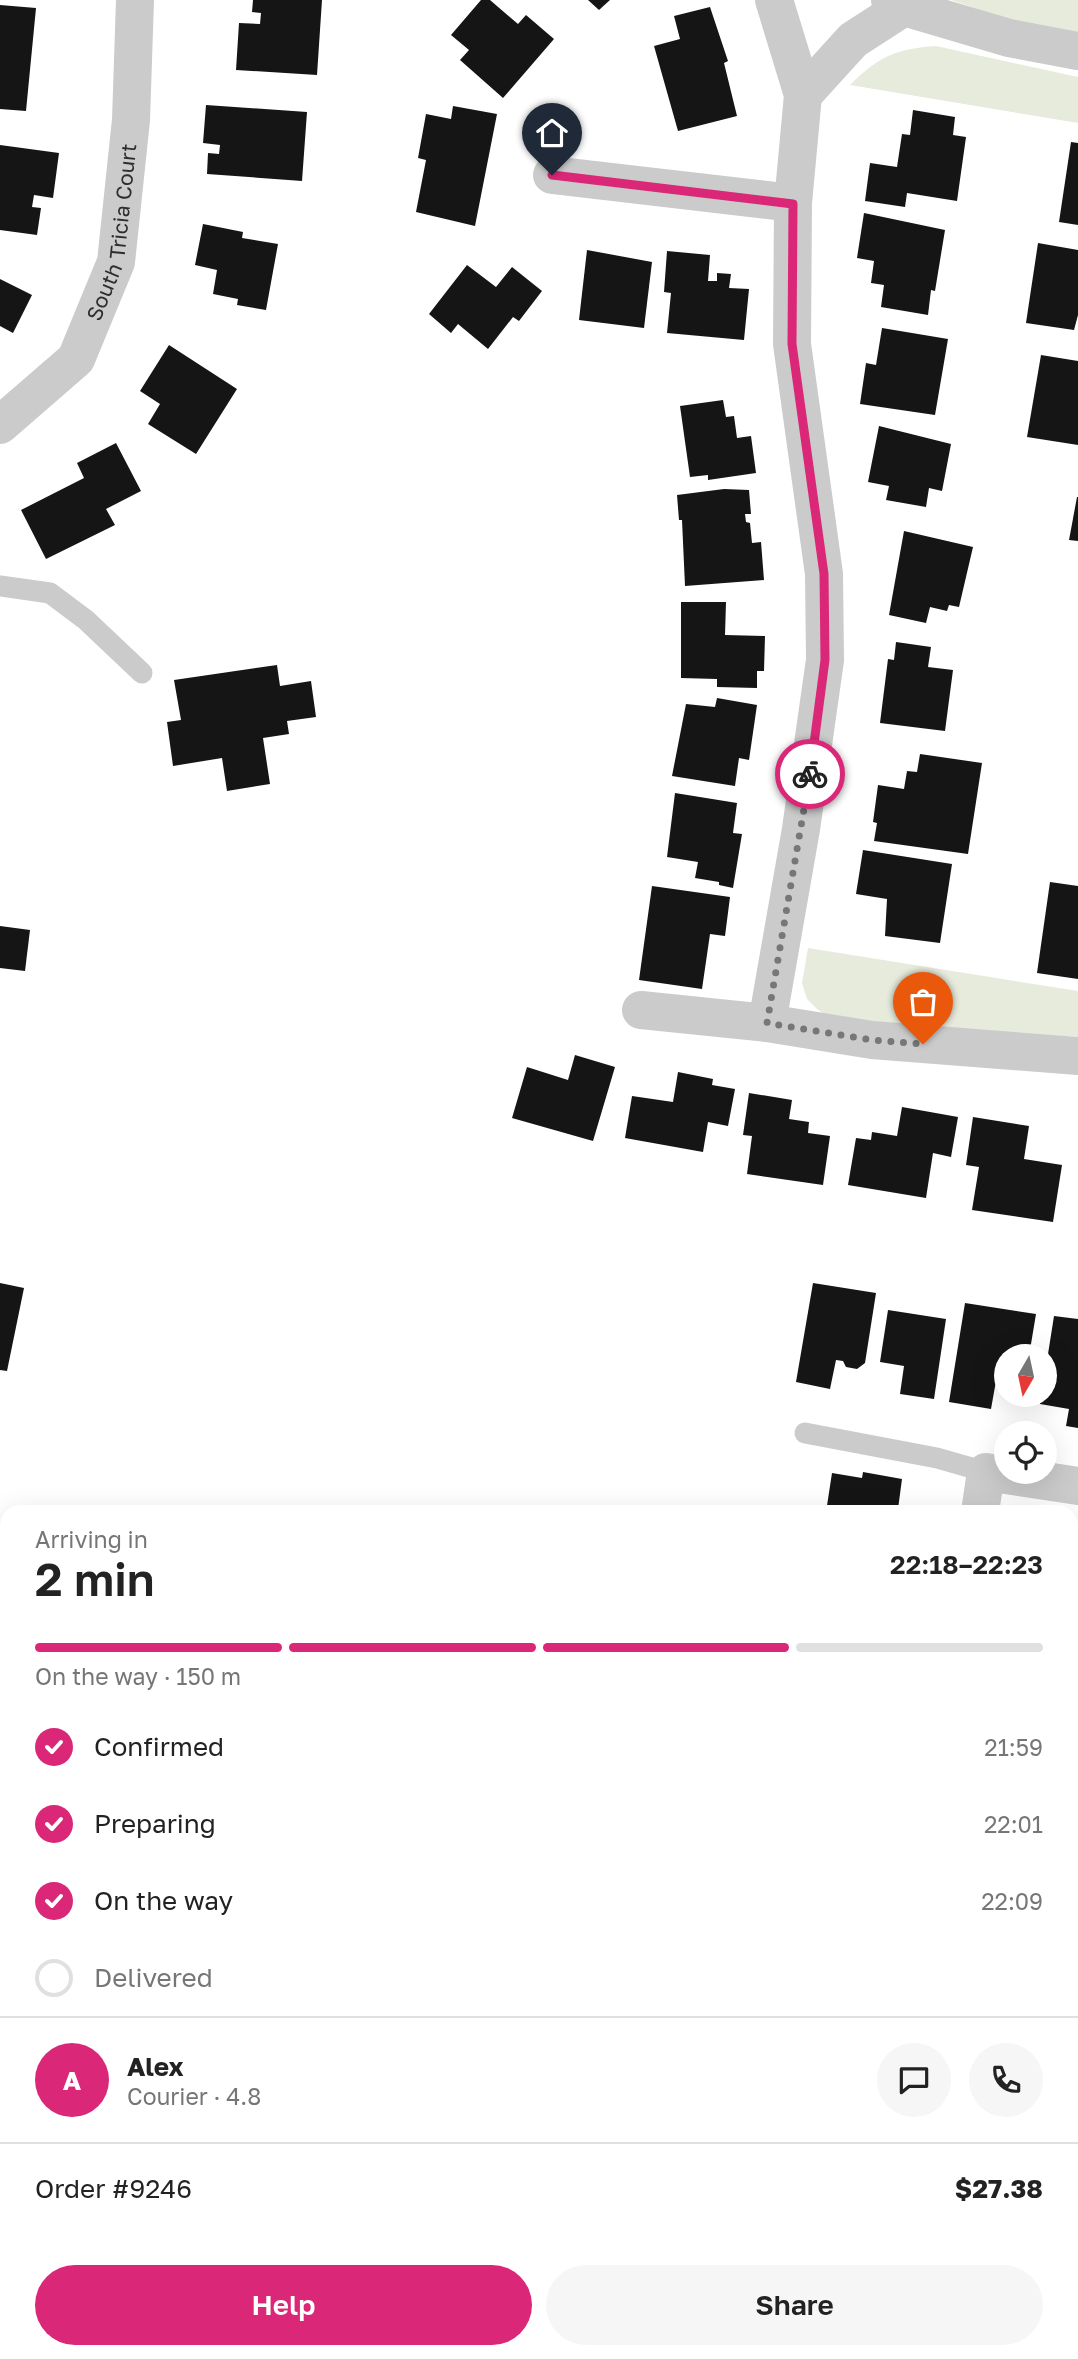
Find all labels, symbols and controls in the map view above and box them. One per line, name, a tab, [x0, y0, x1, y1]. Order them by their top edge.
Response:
pin	[522, 103, 582, 175]
icon: home	[533, 114, 571, 152]
street label: South Tricia Court	[80, 142, 141, 324]
courier	[775, 739, 845, 809]
icon: bike	[791, 755, 829, 793]
pin	[893, 972, 953, 1044]
icon: bag	[904, 983, 942, 1021]
north arrow	[994, 1344, 1057, 1407]
map controls	[994, 1344, 1057, 1484]
button: locate	[994, 1421, 1057, 1484]
text: Arriving in	[35, 1525, 148, 1553]
text: 22:18–22:23	[890, 1549, 1043, 1580]
text: 2 min	[35, 1551, 155, 1606]
text: On the way · 150 m	[35, 1662, 241, 1690]
icon: check	[35, 1728, 73, 1766]
text: Confirmed	[94, 1731, 224, 1762]
text: 21:59	[984, 1733, 1043, 1761]
icon: check	[35, 1805, 73, 1843]
text: Preparing	[94, 1808, 216, 1839]
text: 22:01	[984, 1810, 1043, 1838]
icon: check	[35, 1882, 73, 1920]
text: On the way	[94, 1885, 233, 1916]
text: 22:09	[981, 1887, 1043, 1915]
text: Delivered	[94, 1962, 213, 1993]
button: chat	[877, 2043, 951, 2117]
button: phone	[969, 2043, 1043, 2117]
text: Alex	[127, 2051, 184, 2082]
text: A	[63, 2065, 81, 2096]
text: Courier · 4.8	[127, 2082, 261, 2110]
text: Order #9246	[35, 2173, 192, 2204]
text: $27.38	[955, 2173, 1043, 2204]
button: Help	[35, 2265, 532, 2345]
button: Share	[546, 2265, 1043, 2345]

